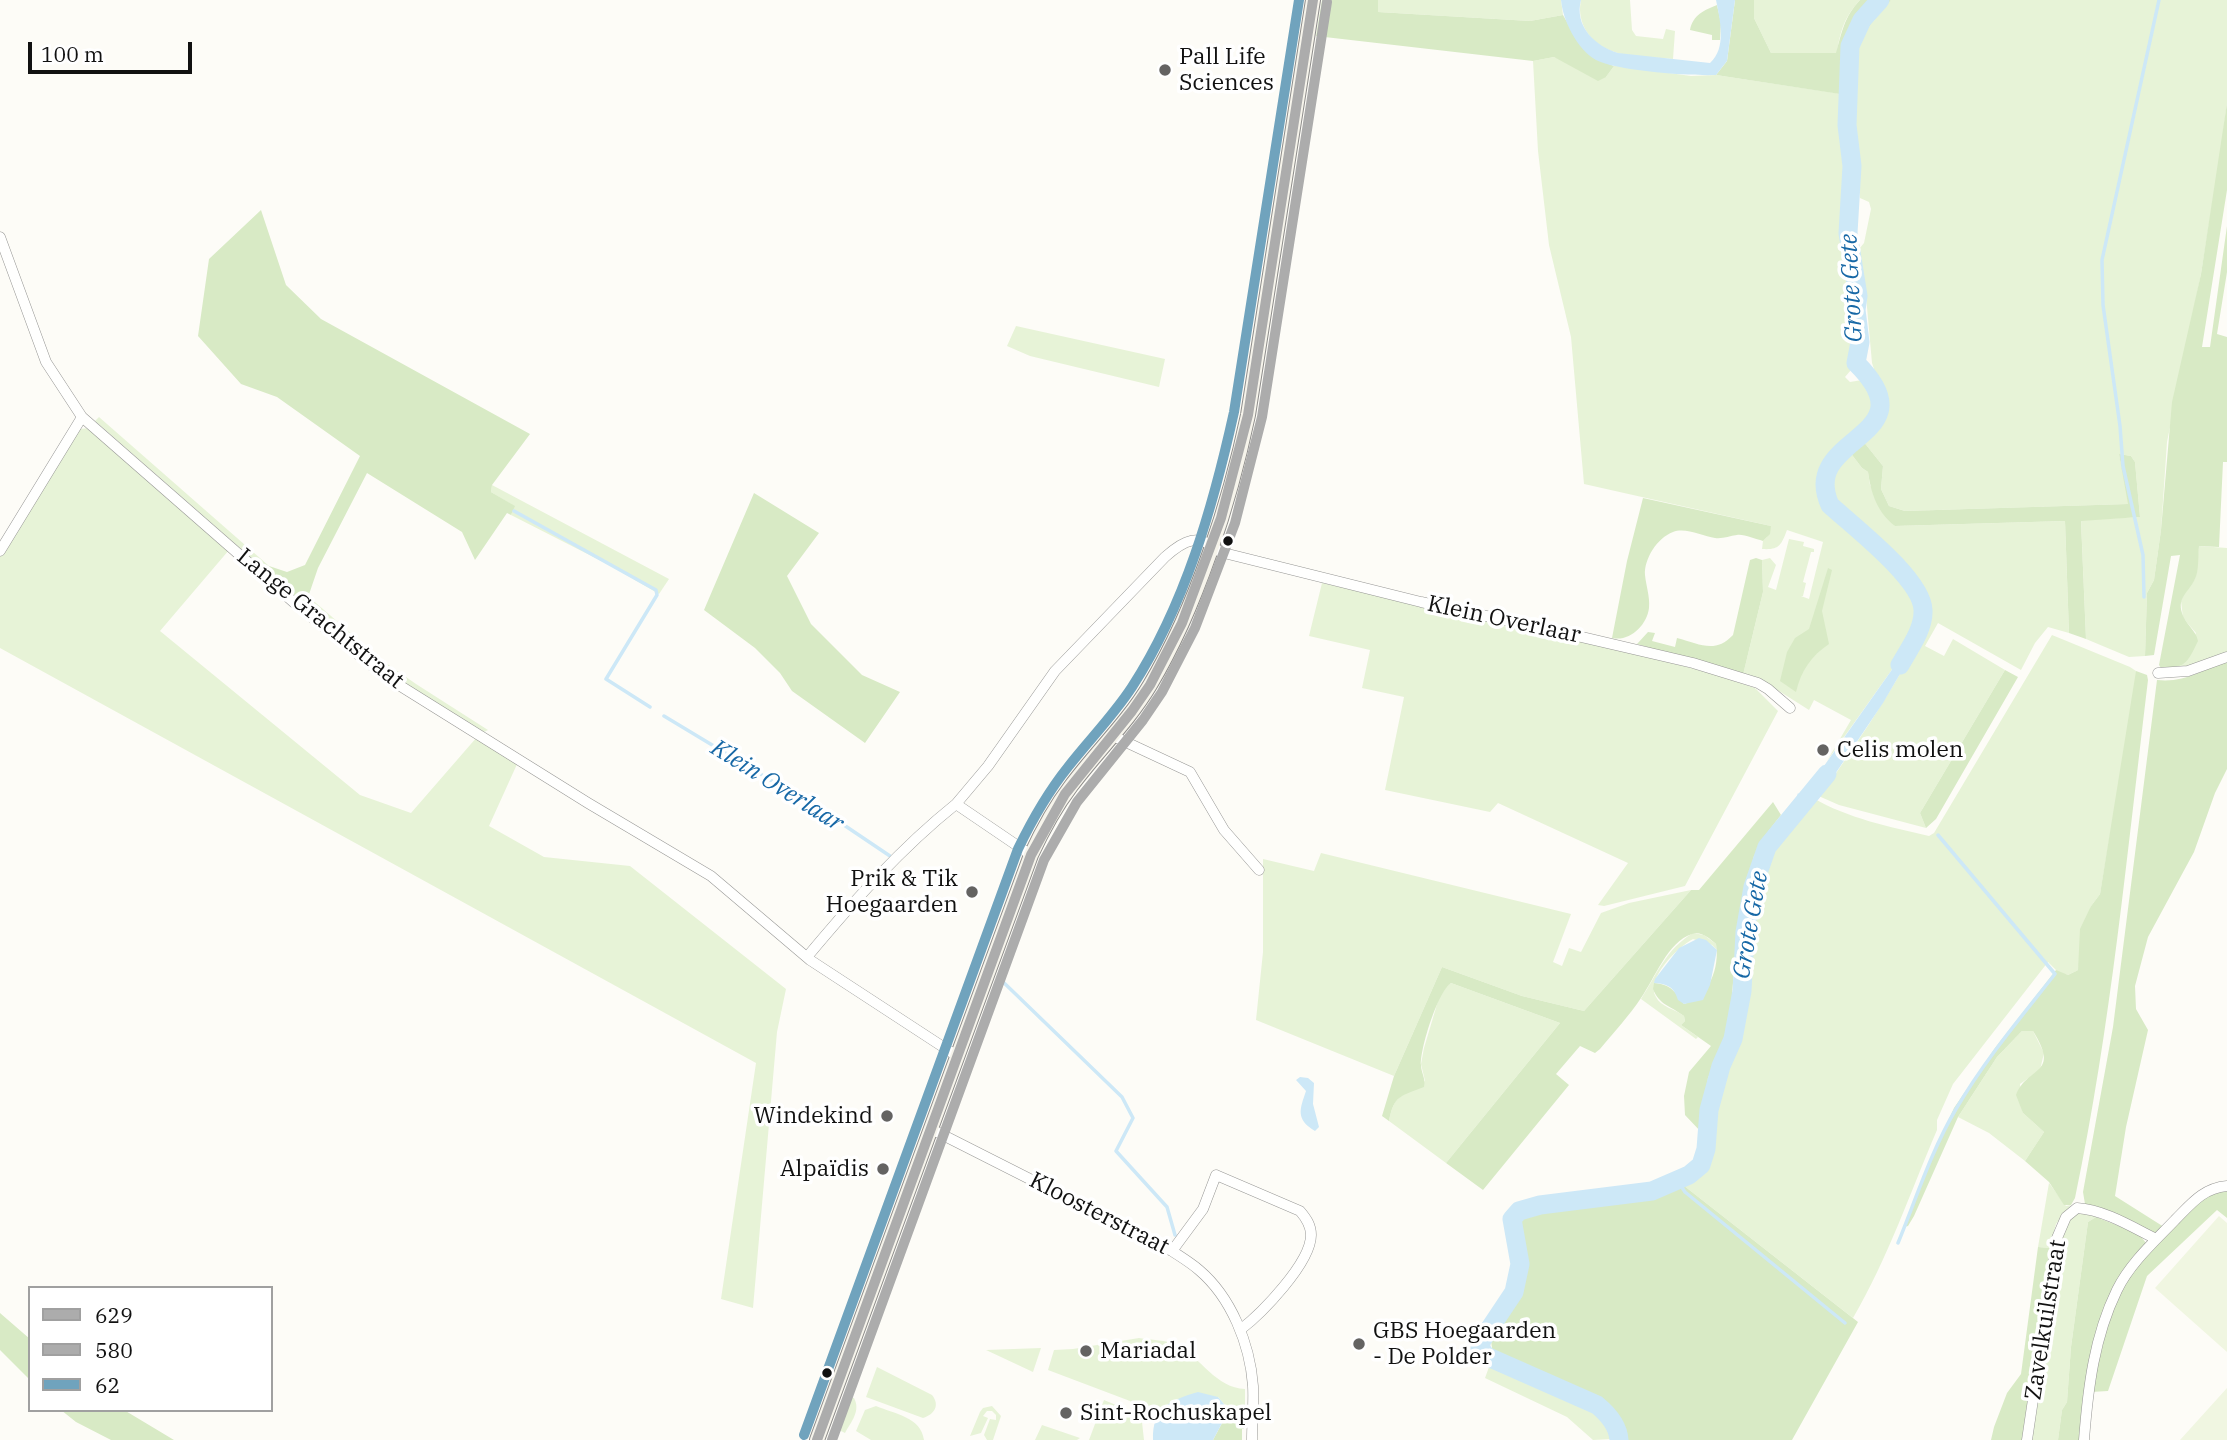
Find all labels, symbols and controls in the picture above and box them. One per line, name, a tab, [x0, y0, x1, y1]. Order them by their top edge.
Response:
scale bar	[32, 28, 196, 72]
text: 100 m	[41, 40, 104, 68]
place label: Pall Life Sciences	[1179, 43, 1274, 97]
marker: Pall Life Sciences	[1157, 62, 1173, 78]
water label: Grote Gete	[1835, 233, 1869, 343]
unlabelled marker	[1221, 534, 1235, 548]
street label: Lange Grachtstraat	[231, 543, 409, 695]
street label: Klein Overlaar	[1425, 590, 1583, 650]
water label: Klein Overlaar	[705, 734, 849, 838]
place label: Celis molen	[1837, 736, 1964, 764]
marker: Celis molen	[1815, 742, 1831, 758]
place label: Prik & Tik Hoegaarden	[826, 865, 958, 919]
water label: Grote Gete	[1727, 869, 1775, 981]
marker: Prik & Tik Hoegaarden	[964, 884, 980, 900]
place label: Windekind	[753, 1102, 873, 1130]
marker: Windekind	[879, 1108, 895, 1124]
place label: Alpaïdis	[780, 1155, 869, 1183]
marker: Alpaïdis	[875, 1161, 891, 1177]
street label: Kloosterstraat	[1024, 1167, 1174, 1261]
street label: Zavelkuilstraat	[2020, 1238, 2072, 1402]
legend	[28, 1286, 273, 1412]
text: 629	[95, 1301, 133, 1329]
place label: GBS Hoegaarden - De Polder	[1373, 1317, 1556, 1371]
text: 580	[95, 1336, 133, 1364]
marker: GBS Hoegaarden - De Polder	[1351, 1336, 1367, 1352]
place label: Mariadal	[1100, 1337, 1196, 1365]
marker: Mariadal	[1078, 1343, 1094, 1359]
unlabelled marker	[820, 1366, 834, 1380]
text: 62	[95, 1371, 120, 1399]
place label: Sint-Rochuskapel	[1080, 1399, 1272, 1427]
marker: Sint-Rochuskapel	[1058, 1405, 1074, 1421]

